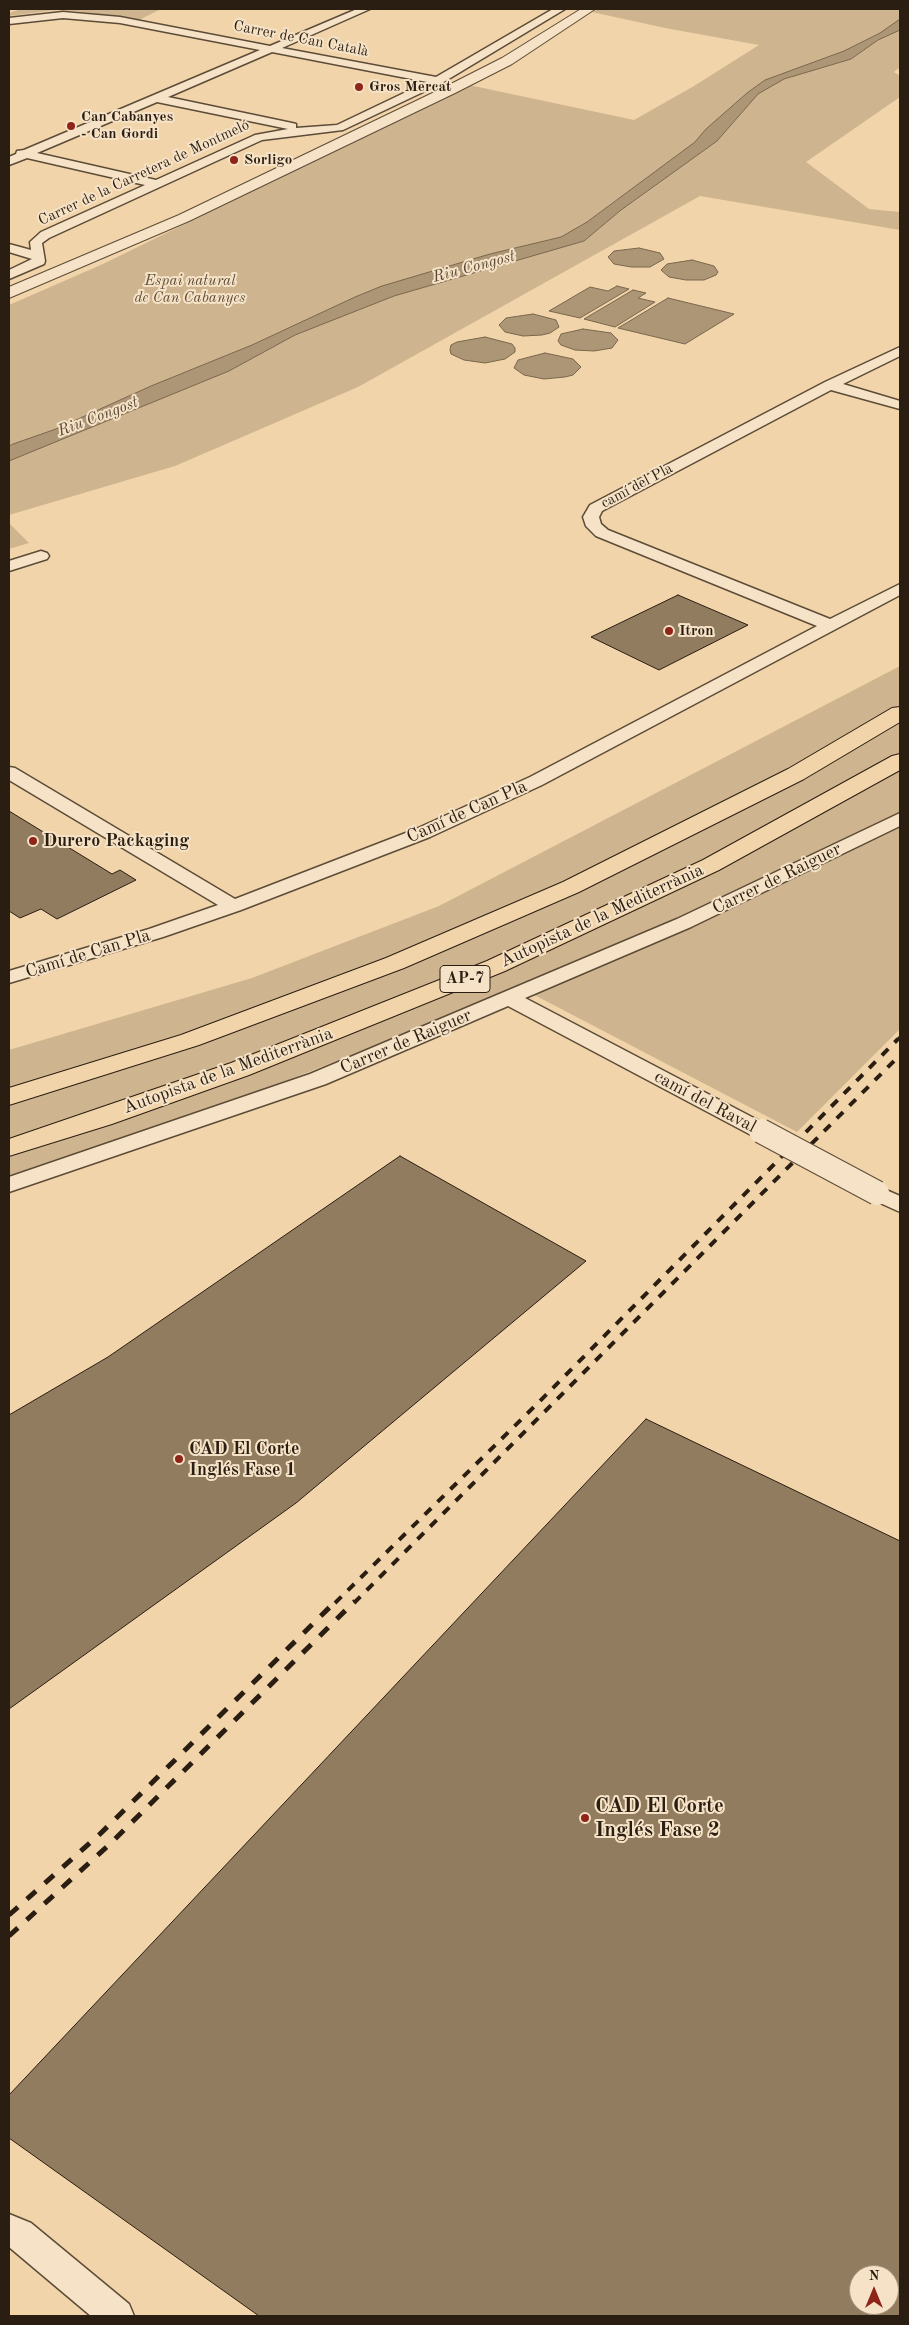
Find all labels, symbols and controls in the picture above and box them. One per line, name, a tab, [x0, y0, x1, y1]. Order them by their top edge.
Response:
street label: Carrer de Can Català	[232, 17, 370, 61]
place label: Gros Mercat	[369, 78, 452, 96]
marker: Gros Mercat	[353, 81, 365, 93]
place label: Can Cabanyes - Can Gordi	[81, 108, 173, 143]
street label: Carrer de la Carretera de Montmeló	[36, 116, 252, 230]
marker: Can Cabanyes - Can Gordi	[65, 120, 77, 132]
place label: Sorligo	[244, 151, 292, 169]
marker: Sorligo	[228, 154, 240, 166]
water label: Riu Congost	[431, 247, 517, 287]
park label: Espai natural de Can Cabanyes	[134, 272, 246, 307]
water label: Riu Congost	[55, 393, 141, 441]
street label: camí del Pla	[598, 460, 676, 512]
place label: Itron	[679, 622, 713, 640]
marker: Itron	[663, 625, 675, 637]
street label: Camí de Can Pla	[403, 776, 531, 848]
place label: Durero Packaging	[43, 830, 189, 852]
marker: Durero Packaging	[27, 835, 39, 847]
street label: Carrer de Raiguer	[709, 838, 845, 920]
street label: Autopista de la Mediterrània	[497, 859, 707, 973]
street label: Camí de Can Pla	[23, 925, 153, 983]
road number: AP-7	[440, 966, 490, 992]
street label: Carrer de Raiguer	[337, 1005, 475, 1079]
street label: Autopista de la Mediterrània	[120, 1023, 336, 1119]
street label: camí del Raval	[650, 1066, 760, 1138]
place label: CAD El Corte Inglés Fase 1	[189, 1438, 299, 1480]
marker: CAD El Corte Inglés Fase 1	[173, 1453, 185, 1465]
place label: CAD El Corte Inglés Fase 2	[595, 1793, 724, 1843]
marker: CAD El Corte Inglés Fase 2	[579, 1812, 591, 1824]
north arrow	[849, 2265, 899, 2315]
text: N	[869, 2269, 879, 2283]

